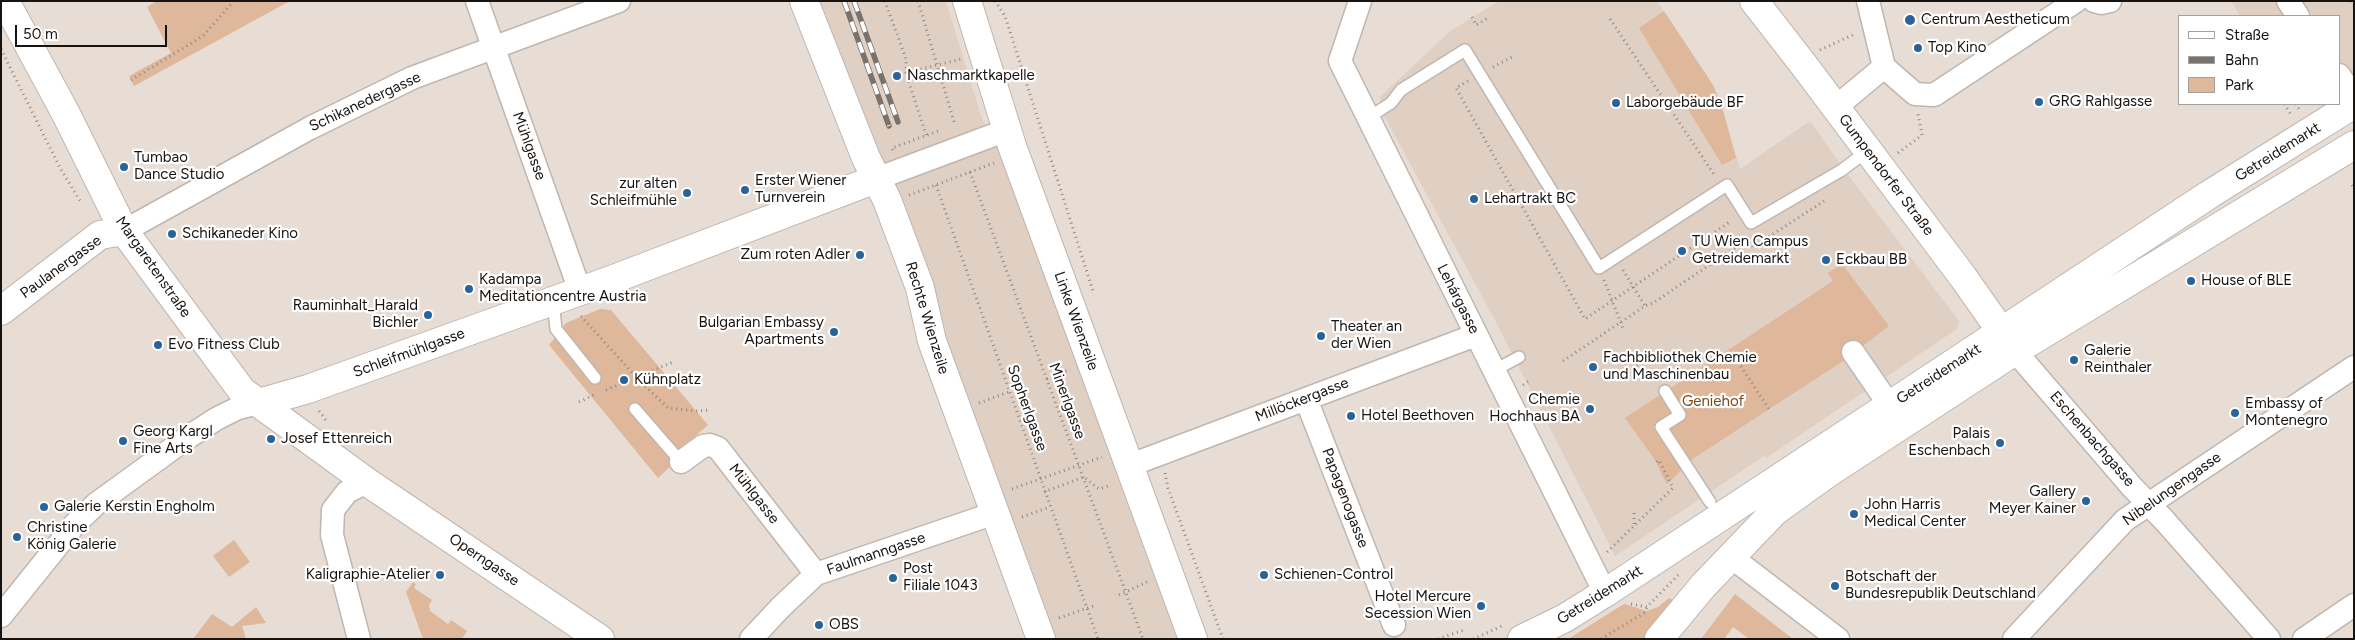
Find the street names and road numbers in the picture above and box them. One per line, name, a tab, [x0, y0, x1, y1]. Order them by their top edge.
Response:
street label: Schikanedergasse	[306, 68, 424, 136]
street label: Mühlgasse	[508, 109, 550, 183]
street label: Gumpendorfer Straße	[1835, 111, 1937, 239]
street label: Getreidemarkt	[2232, 119, 2324, 185]
street label: Margaretenstraße	[111, 213, 195, 321]
street label: Paulanergasse	[17, 232, 105, 302]
street label: Rechte Wienzeile	[901, 260, 953, 376]
street label: Lehárgasse	[1433, 261, 1483, 337]
street label: Linke Wienzeile	[1050, 269, 1102, 373]
street label: Schleifmühlgasse	[351, 324, 467, 382]
street label: Getreidemarkt	[1893, 340, 1985, 408]
street label: Minerlgasse	[1045, 360, 1089, 442]
street label: Sopherlgasse	[1003, 362, 1051, 454]
street label: Millöckergasse	[1253, 374, 1351, 426]
street label: Eschenbachgasse	[2046, 388, 2138, 490]
street label: Papagenogasse	[1318, 446, 1372, 550]
street label: Nibelungengasse	[2119, 448, 2225, 530]
street label: Mühlgasse	[725, 460, 783, 528]
street label: Faulmanngasse	[824, 529, 928, 579]
street label: Operngasse	[445, 530, 523, 590]
street label: Getreidemarkt	[1554, 562, 1646, 628]

